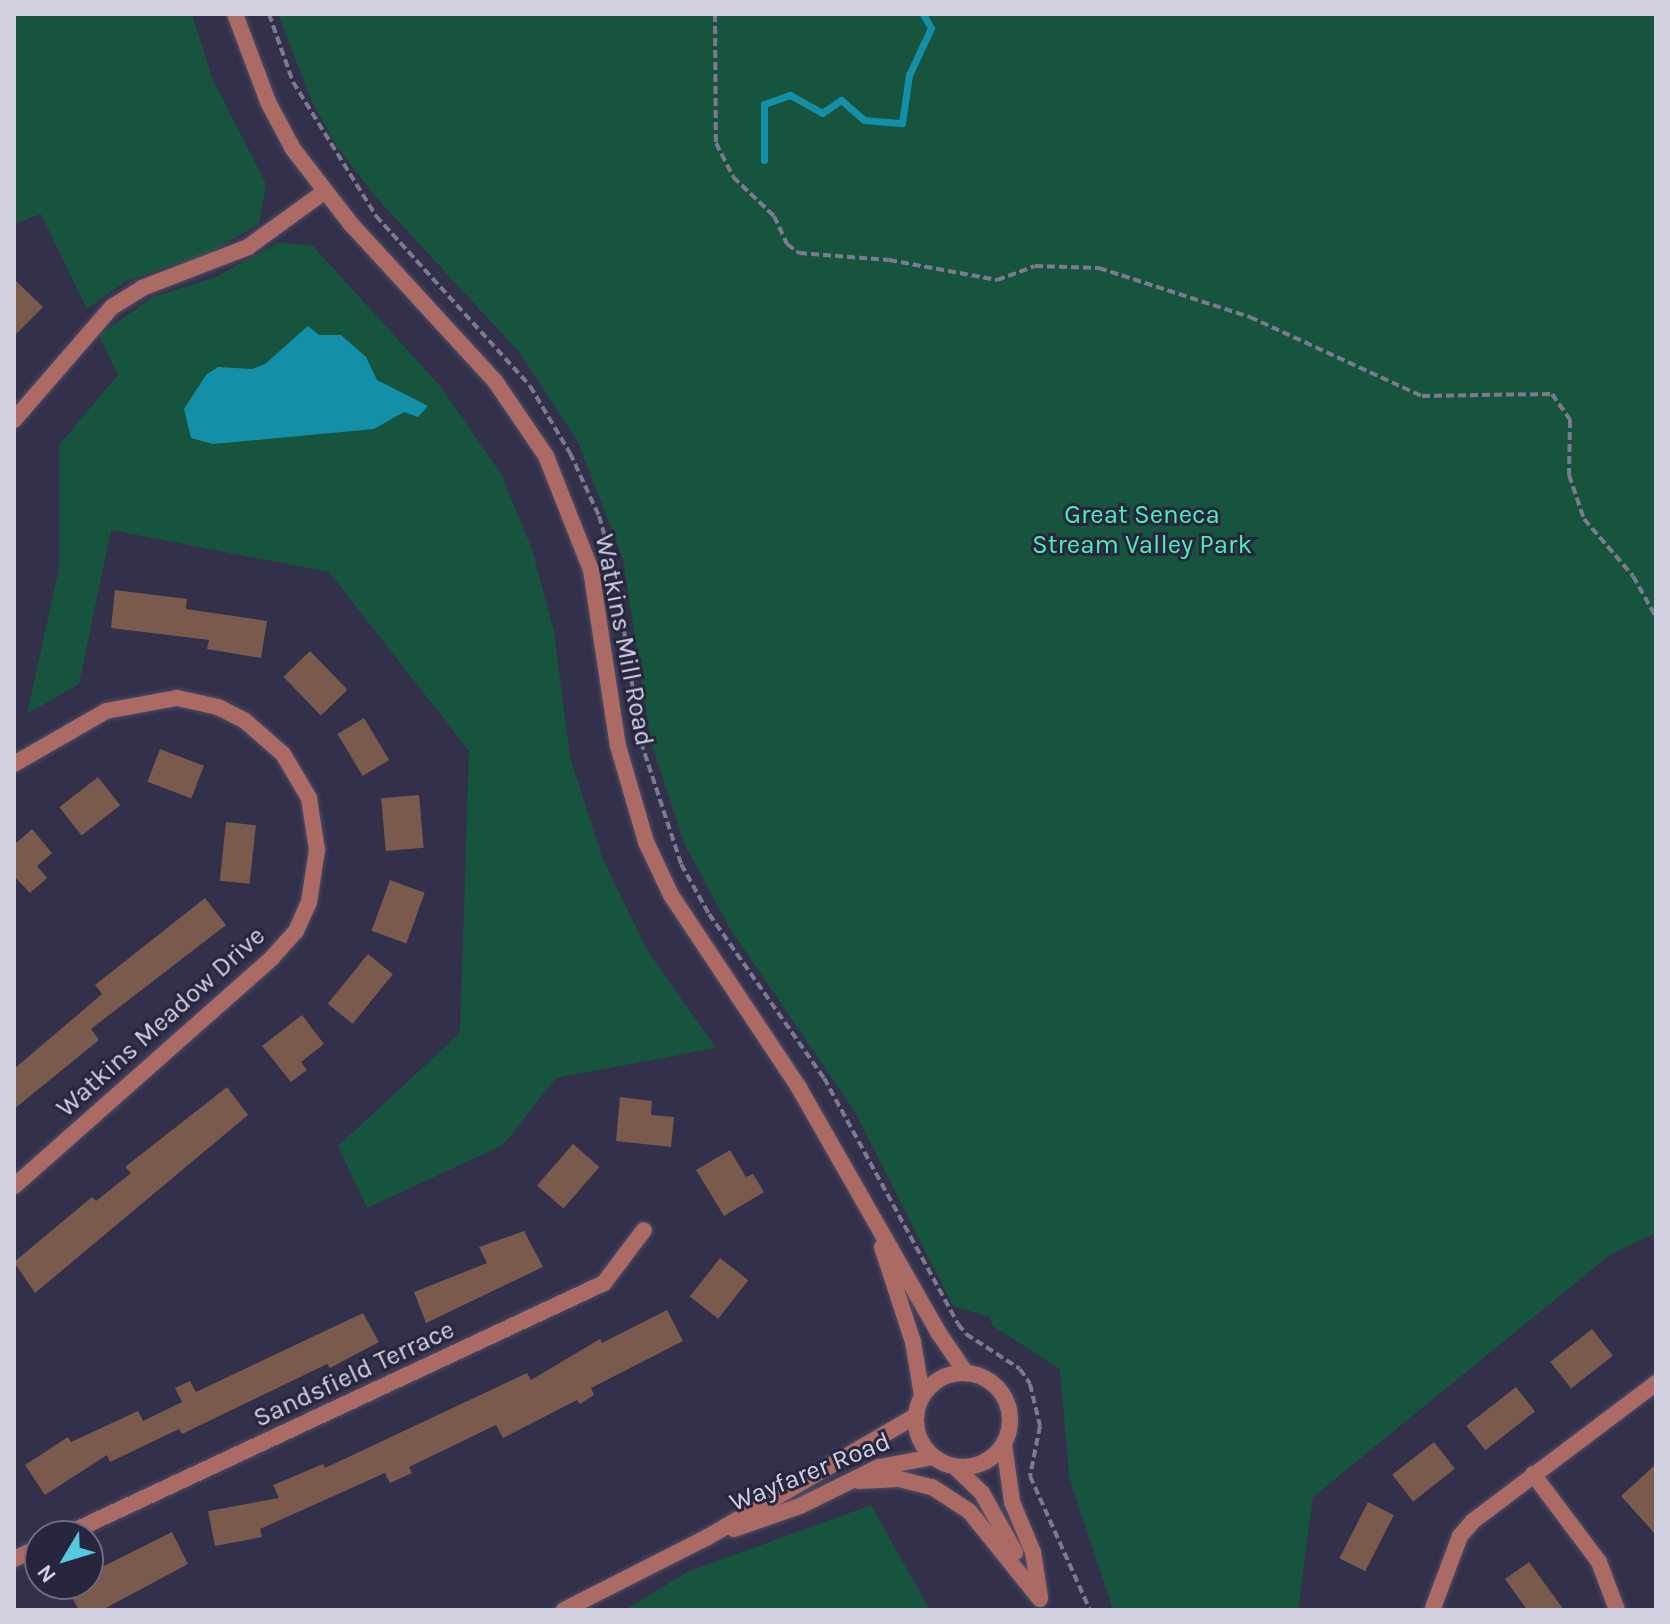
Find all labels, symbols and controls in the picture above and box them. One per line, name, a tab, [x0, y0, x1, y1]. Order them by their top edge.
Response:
park label: Great Seneca Stream Valley Park	[1032, 499, 1252, 560]
street label: Watkins Mill Road	[588, 532, 660, 748]
street label: Watkins Meadow Drive	[50, 920, 272, 1124]
street label: Sandsfield Terrace	[249, 1314, 459, 1434]
street label: Wayfarer Road	[725, 1426, 895, 1518]
north arrow	[24, 1520, 104, 1600]
text: N	[32, 1559, 62, 1588]

